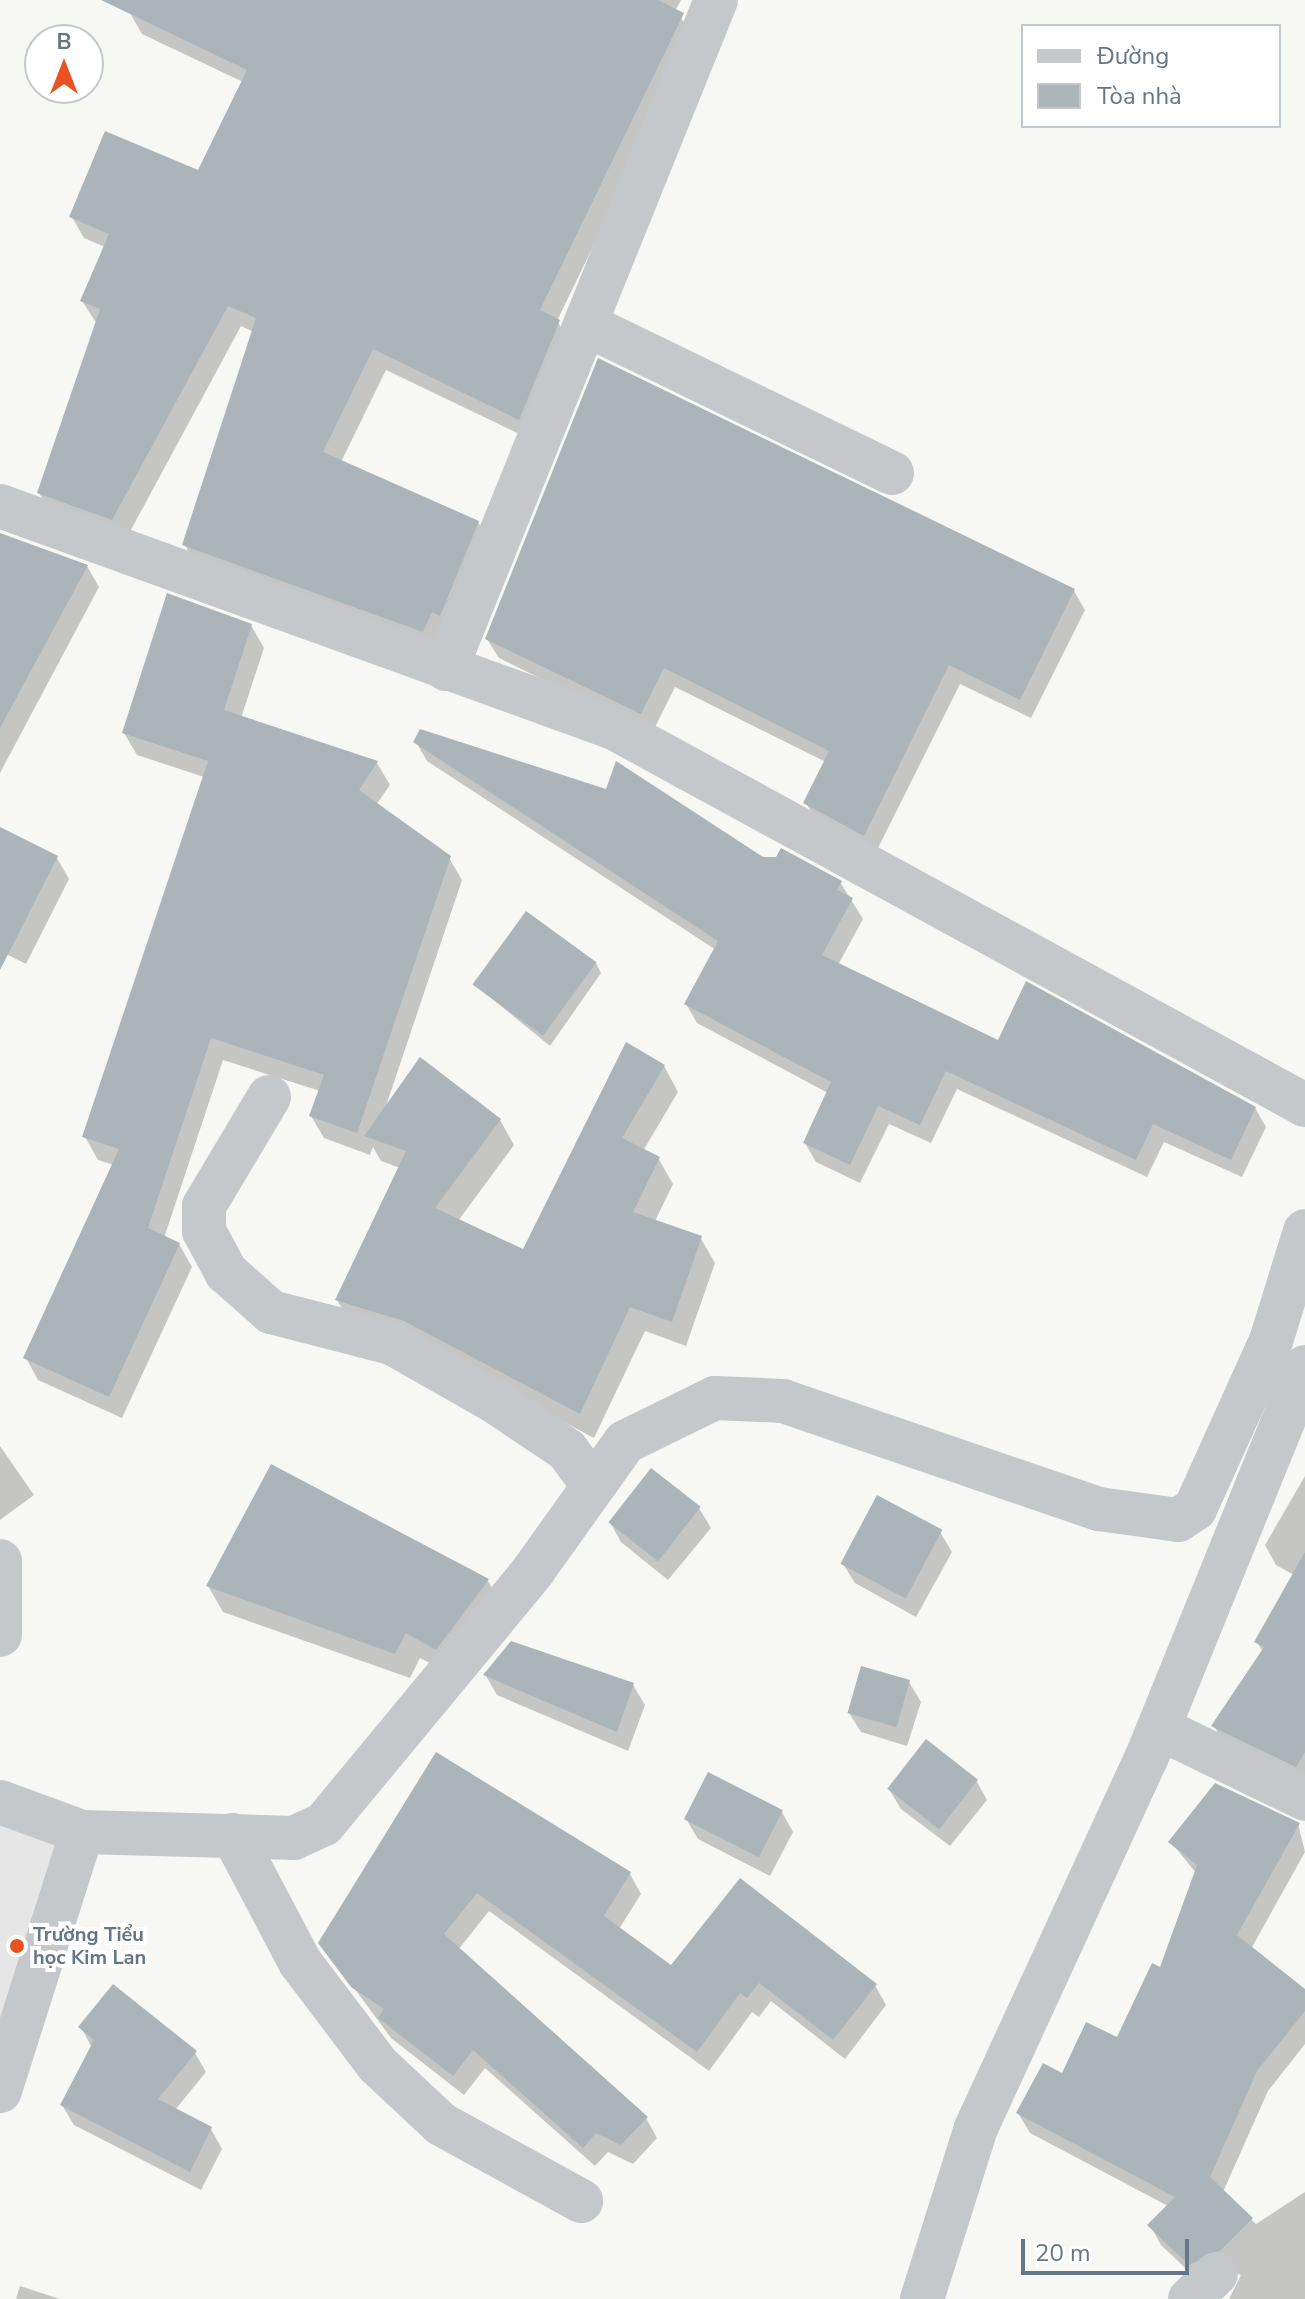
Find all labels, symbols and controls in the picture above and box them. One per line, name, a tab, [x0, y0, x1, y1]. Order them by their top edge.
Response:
north arrow	[24, 24, 104, 104]
legend	[1021, 24, 1281, 128]
text: B	[56, 27, 72, 57]
text: Đường	[1097, 40, 1169, 72]
text: Tòa nhà	[1097, 80, 1182, 112]
place label: Trường Tiểu học Kim Lan	[33, 1922, 146, 1969]
marker: Trường Tiểu học Kim Lan	[8, 1937, 26, 1955]
scale bar	[1025, 2223, 1193, 2273]
text: 20 m	[1035, 2237, 1091, 2269]

